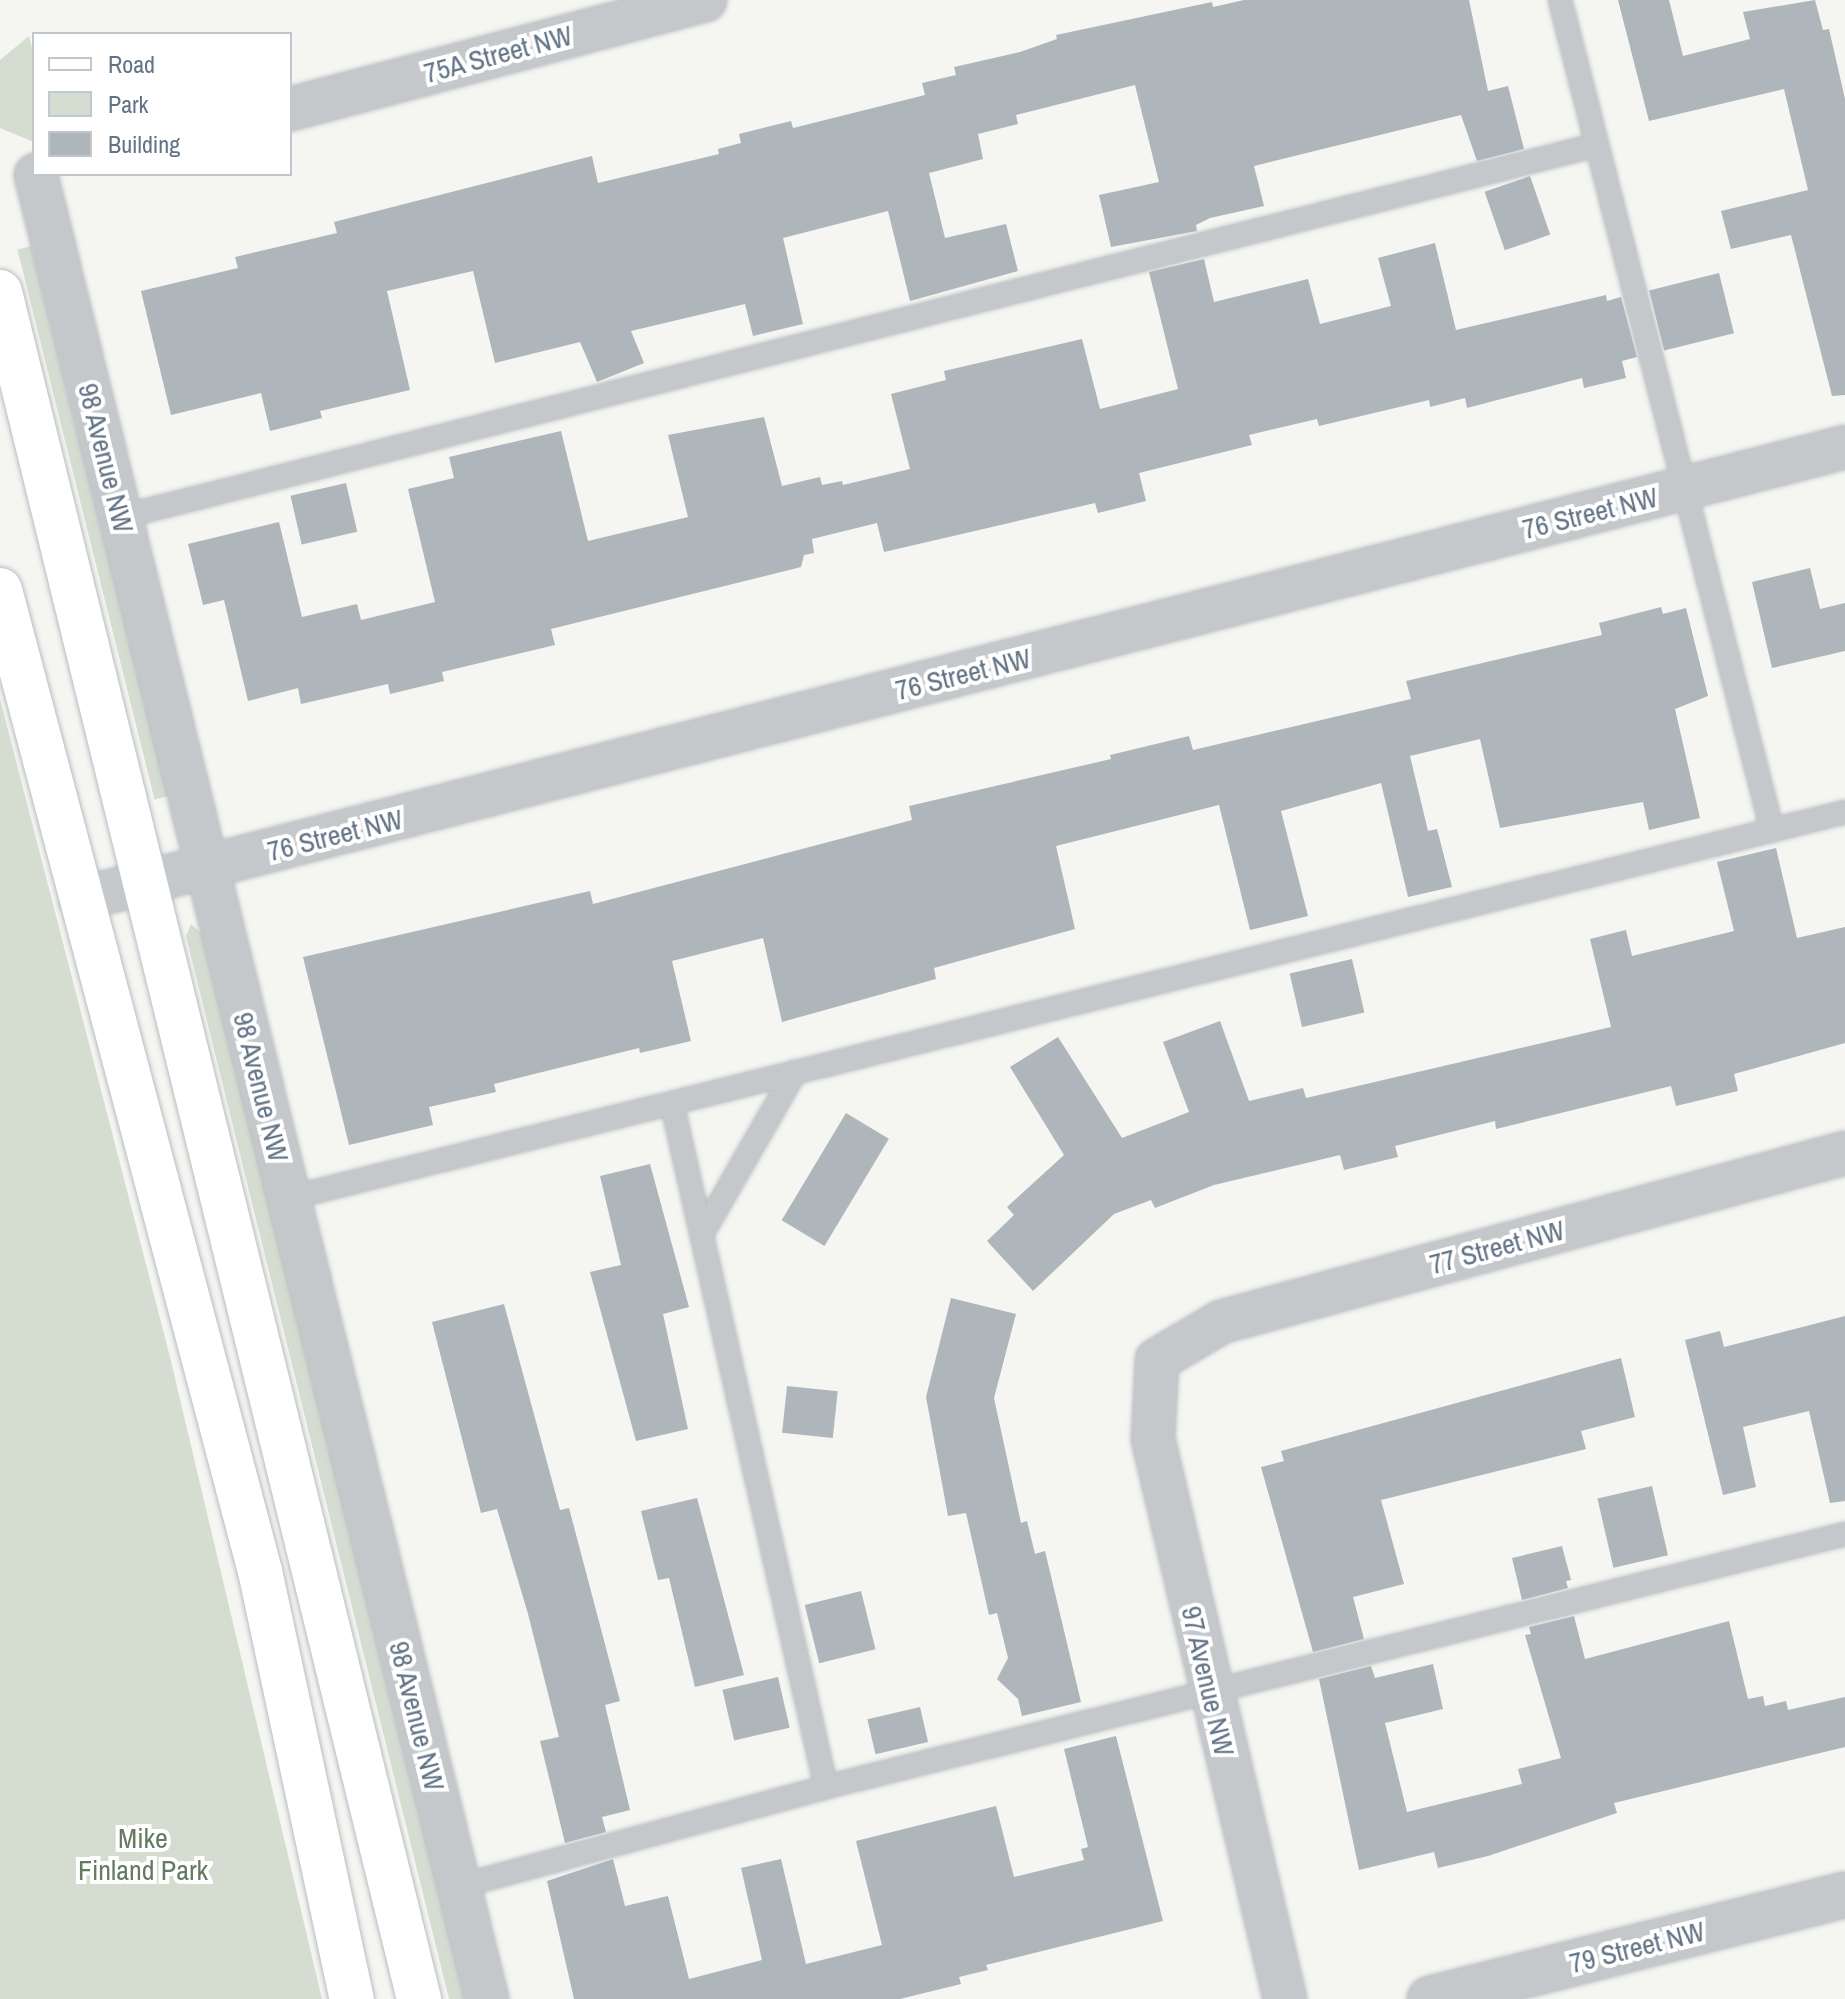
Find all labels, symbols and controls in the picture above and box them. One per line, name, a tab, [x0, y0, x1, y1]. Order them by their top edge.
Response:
street label: 75A Street NW	[420, 18, 576, 90]
legend	[32, 32, 292, 176]
text: Road	[108, 48, 155, 80]
text: Park	[108, 88, 148, 120]
text: Building	[108, 128, 180, 160]
street label: 98 Avenue NW	[71, 379, 141, 537]
street label: 76 Street NW	[1519, 480, 1661, 546]
street label: 76 Street NW	[892, 641, 1034, 707]
street label: 76 Street NW	[264, 802, 406, 868]
street label: 98 Avenue NW	[226, 1008, 296, 1166]
street label: 77 Street NW	[1426, 1213, 1568, 1281]
street label: 97 Avenue NW	[1174, 1602, 1242, 1760]
street label: 98 Avenue NW	[382, 1637, 452, 1795]
park label: Mike Finland Park	[78, 1821, 208, 1887]
street label: 79 Street NW	[1566, 1914, 1708, 1980]

